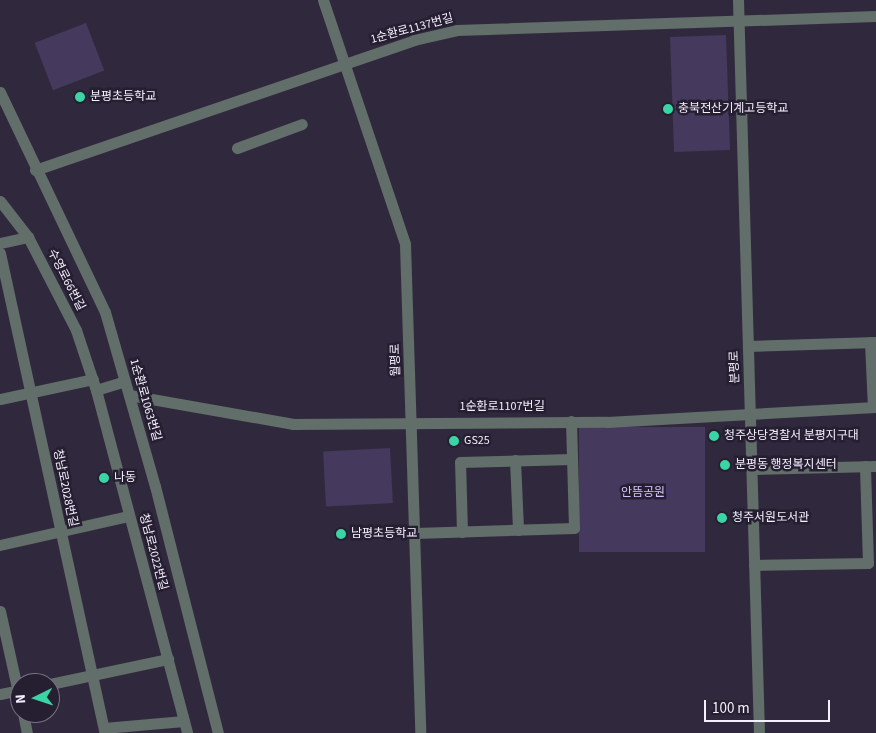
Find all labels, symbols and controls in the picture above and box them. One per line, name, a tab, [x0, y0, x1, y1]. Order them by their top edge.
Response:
street label: 1순환로1137번길	[369, 11, 455, 47]
place label: 분평초등학교	[90, 90, 156, 104]
marker: 분평초등학교	[74, 91, 86, 103]
place label: 충북전산기계고등학교	[678, 102, 788, 116]
marker: 충북전산기계고등학교	[662, 103, 674, 115]
street label: 수영로66번길	[44, 247, 88, 313]
street label: 월평로	[389, 343, 403, 377]
street label: 분평로	[727, 350, 743, 384]
street label: 1순환로1063번길	[126, 357, 164, 443]
street label: 1순환로1107번길	[459, 400, 545, 414]
place label: 청주상당경찰서 분평지구대	[724, 429, 859, 443]
marker: 청주상당경찰서 분평지구대	[708, 430, 720, 442]
place label: GS25	[464, 434, 490, 448]
marker: GS25	[448, 435, 460, 447]
street label: 청남로2028번길	[50, 448, 80, 528]
place label: 분평동 행정복지센터	[735, 458, 837, 472]
marker: 분평동 행정복지센터	[719, 459, 731, 471]
place label: 나동	[114, 471, 136, 485]
marker: 나동	[98, 472, 110, 484]
park label: 안뜸공원	[621, 486, 665, 500]
place label: 청주서원도서관	[732, 511, 809, 525]
street label: 청남로2022번길	[136, 512, 170, 592]
marker: 청주서원도서관	[716, 512, 728, 524]
place label: 남평초등학교	[351, 527, 417, 541]
marker: 남평초등학교	[335, 528, 347, 540]
north arrow	[10, 673, 60, 723]
scale bar	[706, 690, 832, 722]
text: N	[11, 694, 31, 704]
text: 100 m	[712, 698, 750, 719]

